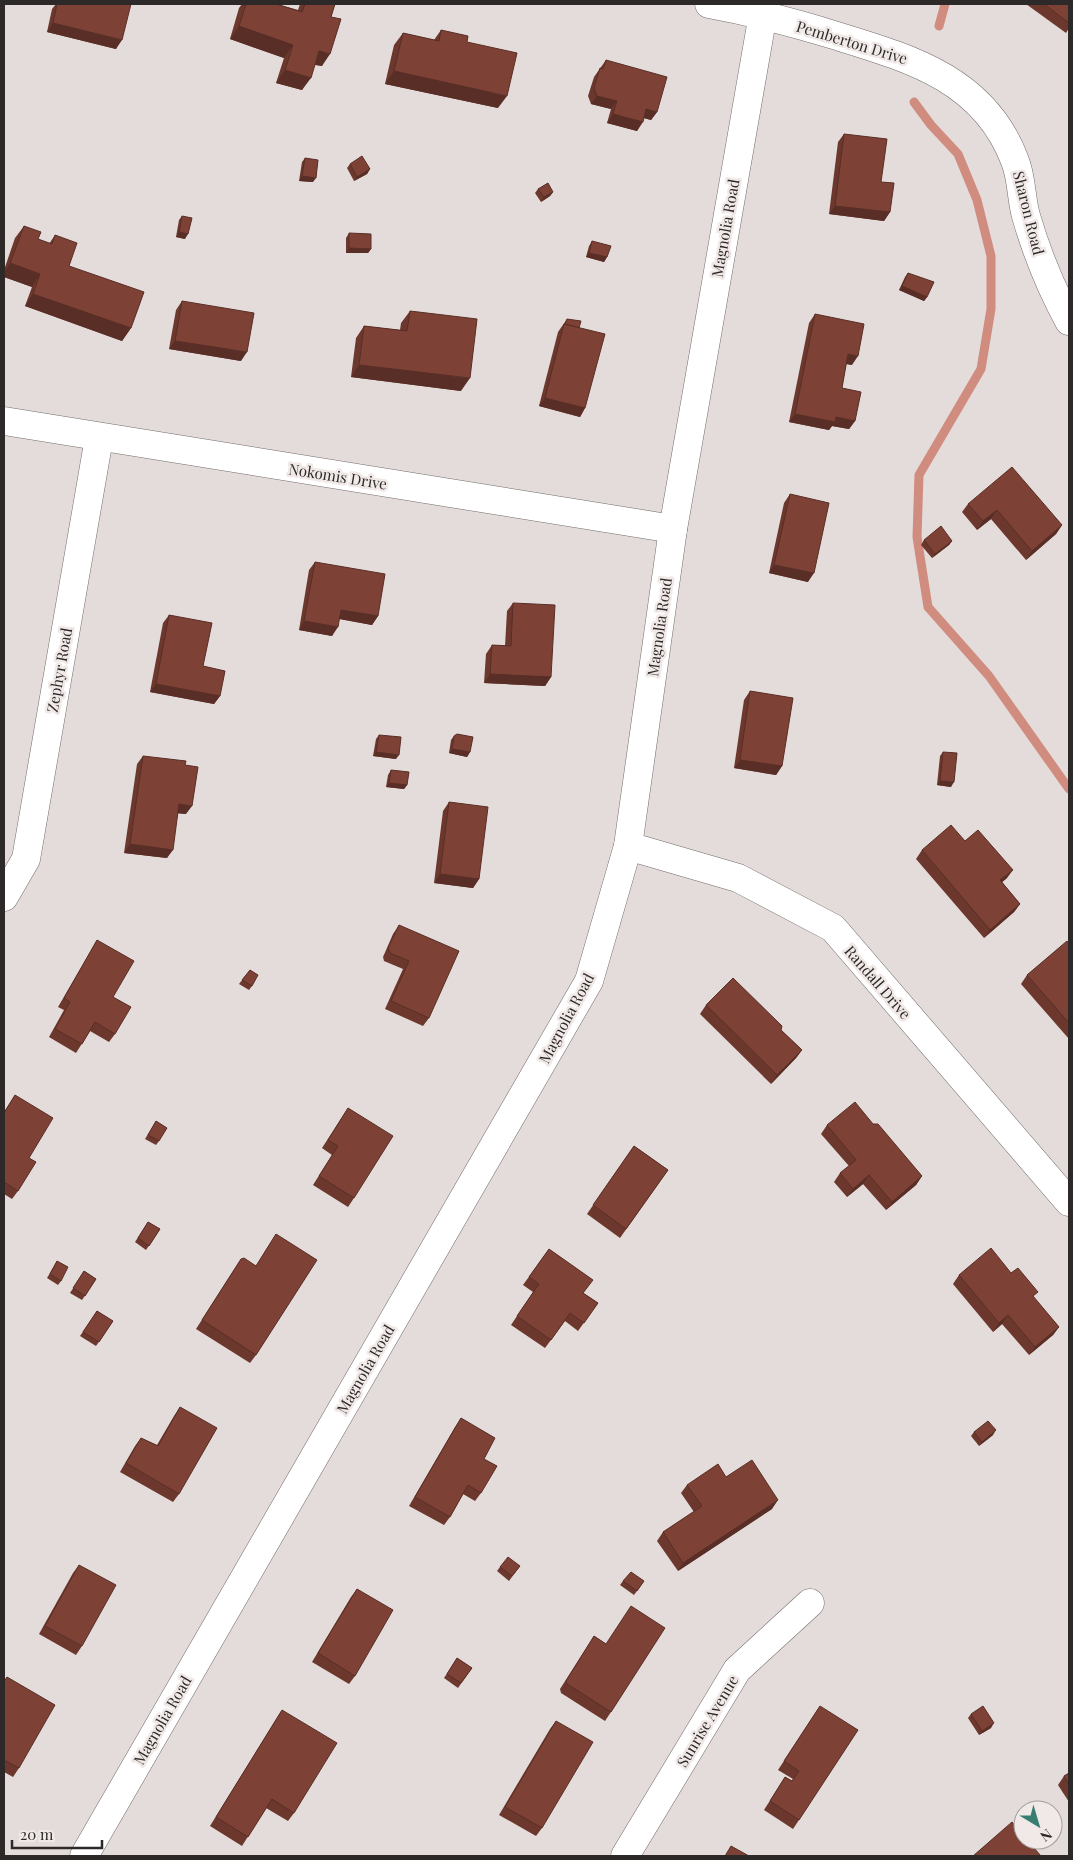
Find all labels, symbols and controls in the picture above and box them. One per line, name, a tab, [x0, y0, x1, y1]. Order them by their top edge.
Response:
street label: Pemberton Drive	[794, 16, 910, 68]
street label: Sharon Road	[1009, 169, 1049, 257]
street label: Magnolia Road	[707, 177, 744, 279]
street label: Nokomis Drive	[287, 458, 389, 494]
street label: Magnolia Road	[642, 576, 676, 678]
street label: Zephyr Road	[42, 626, 76, 714]
street label: Randall Drive	[840, 941, 916, 1023]
street label: Magnolia Road	[534, 969, 598, 1067]
street label: Magnolia Road	[332, 1321, 399, 1417]
street label: Sunrise Avenue	[672, 1671, 742, 1771]
street label: Magnolia Road	[129, 1672, 196, 1768]
north arrow	[1013, 1800, 1063, 1850]
scale bar	[12, 1818, 102, 1850]
text: 20 m	[20, 1824, 54, 1844]
text: N	[1036, 1825, 1056, 1846]

